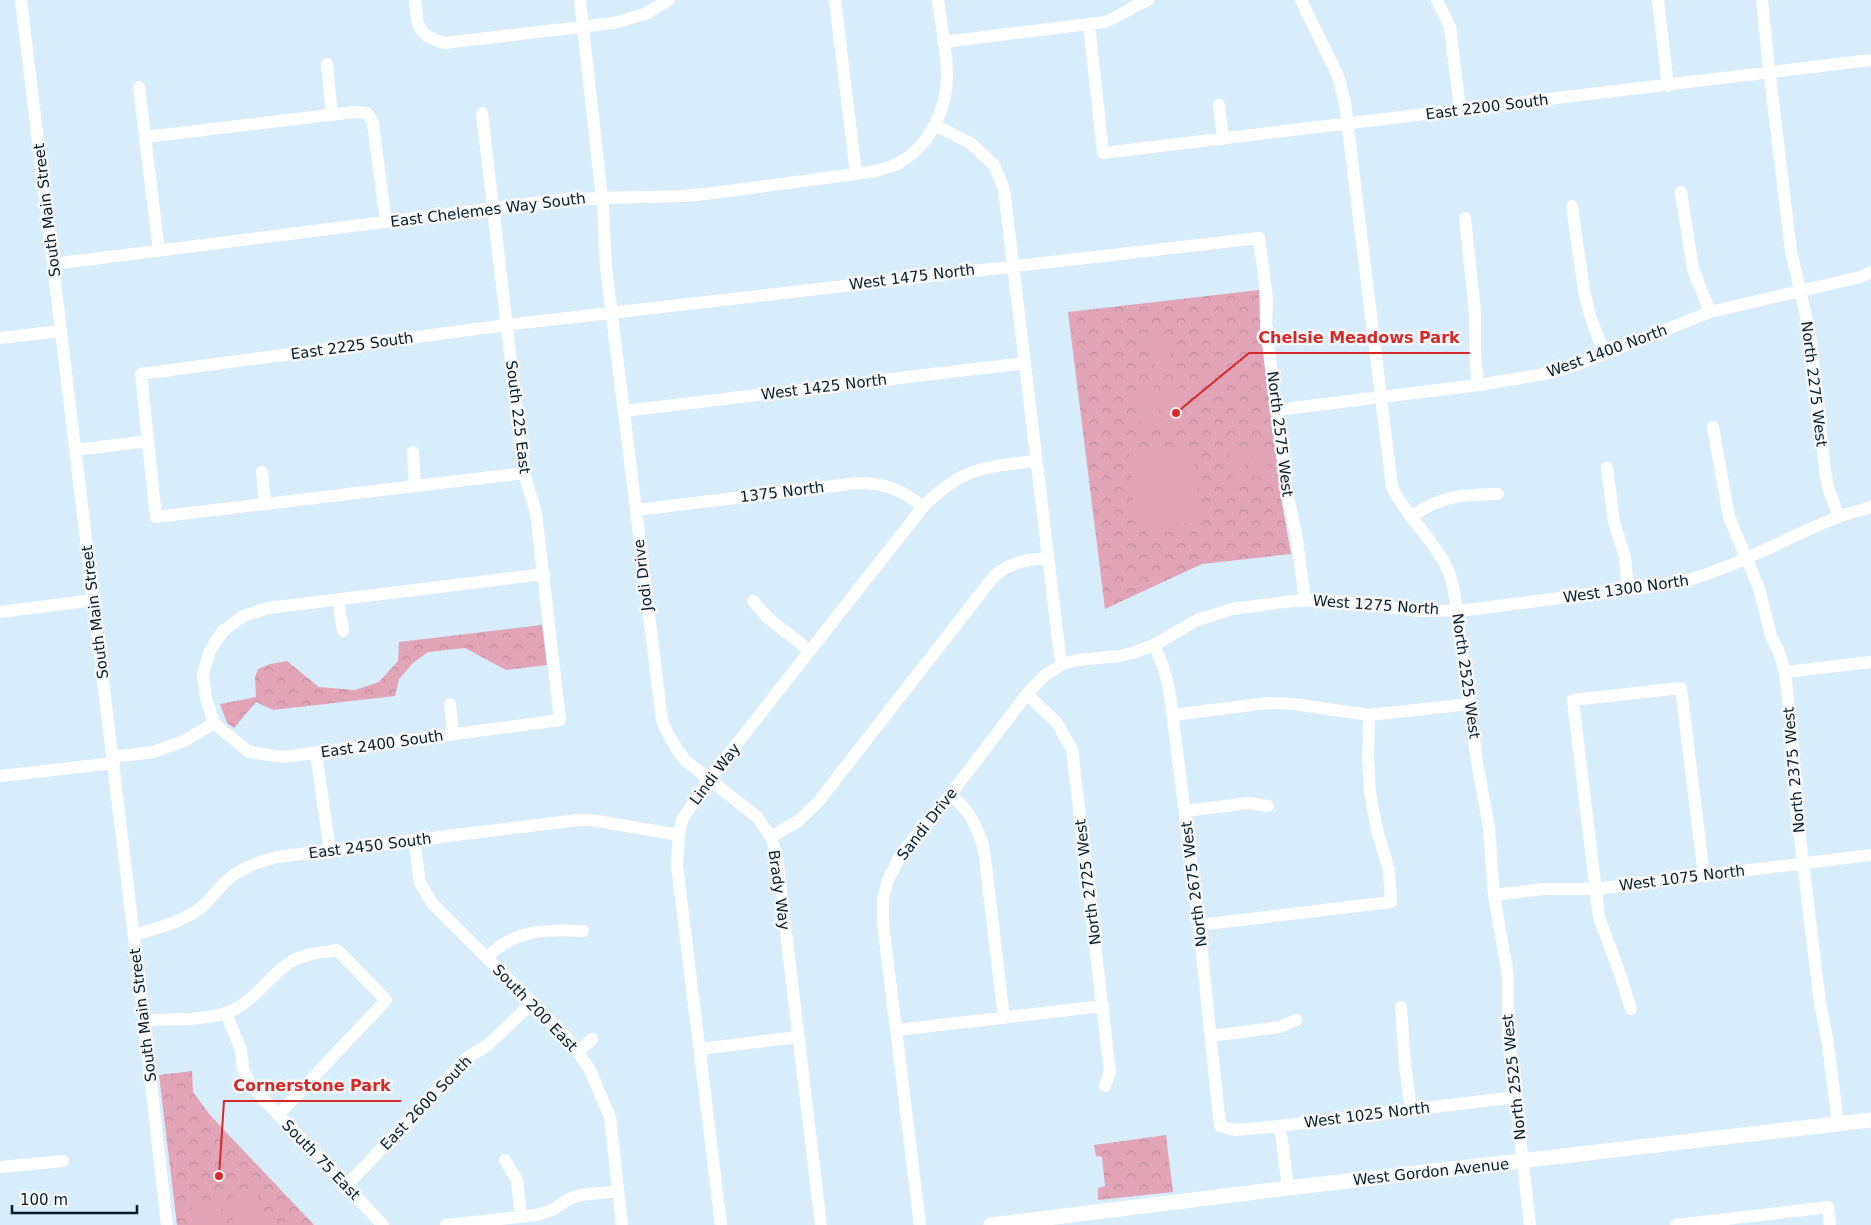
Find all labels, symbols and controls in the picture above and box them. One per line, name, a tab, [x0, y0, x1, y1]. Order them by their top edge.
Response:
street label: East 2200 South	[1425, 91, 1549, 123]
street label: South Main Street	[30, 142, 64, 278]
street label: East Chelemes Way South	[389, 189, 587, 231]
street label: West 1475 North	[848, 260, 976, 294]
street label: North 2275 West	[1797, 320, 1831, 448]
street label: West 1400 North	[1544, 321, 1670, 381]
callout: Chelsie Meadows Park	[1249, 322, 1470, 353]
street label: East 2225 South	[290, 328, 414, 364]
text: Chelsie Meadows Park	[1258, 328, 1460, 347]
street label: South 225 East	[502, 359, 534, 475]
street label: West 1425 North	[760, 370, 888, 404]
street label: North 2575 West	[1263, 370, 1297, 498]
street label: 1375 North	[739, 478, 825, 506]
street label: Jodi Drive	[630, 538, 656, 613]
street label: South Main Street	[78, 544, 112, 680]
street label: West 1300 North	[1562, 571, 1690, 607]
street label: West 1275 North	[1312, 592, 1440, 618]
street label: North 2525 West	[1448, 612, 1484, 740]
street label: North 2375 West	[1780, 706, 1808, 834]
street label: East 2400 South	[320, 726, 444, 762]
street label: Lindi Way	[686, 740, 744, 808]
street label: Sandi Drive	[893, 784, 961, 864]
street label: North 2725 West	[1071, 818, 1105, 946]
street label: North 2675 West	[1177, 820, 1211, 948]
street label: East 2450 South	[308, 830, 432, 862]
street label: Brady Way	[764, 849, 794, 931]
street label: West 1075 North	[1618, 861, 1746, 895]
street label: South Main Street	[126, 947, 160, 1083]
street label: South 200 East	[489, 961, 581, 1055]
street label: North 2525 West	[1498, 1013, 1530, 1141]
street label: East 2600 South	[377, 1052, 475, 1154]
callout: Cornerstone Park	[224, 1070, 401, 1101]
text: Cornerstone Park	[233, 1076, 391, 1095]
street label: West 1025 North	[1303, 1098, 1431, 1132]
street label: South 75 East	[278, 1116, 364, 1204]
street label: West Gordon Avenue	[1352, 1155, 1510, 1189]
scale bar	[12, 1182, 138, 1214]
text: 100 m	[20, 1191, 68, 1209]

